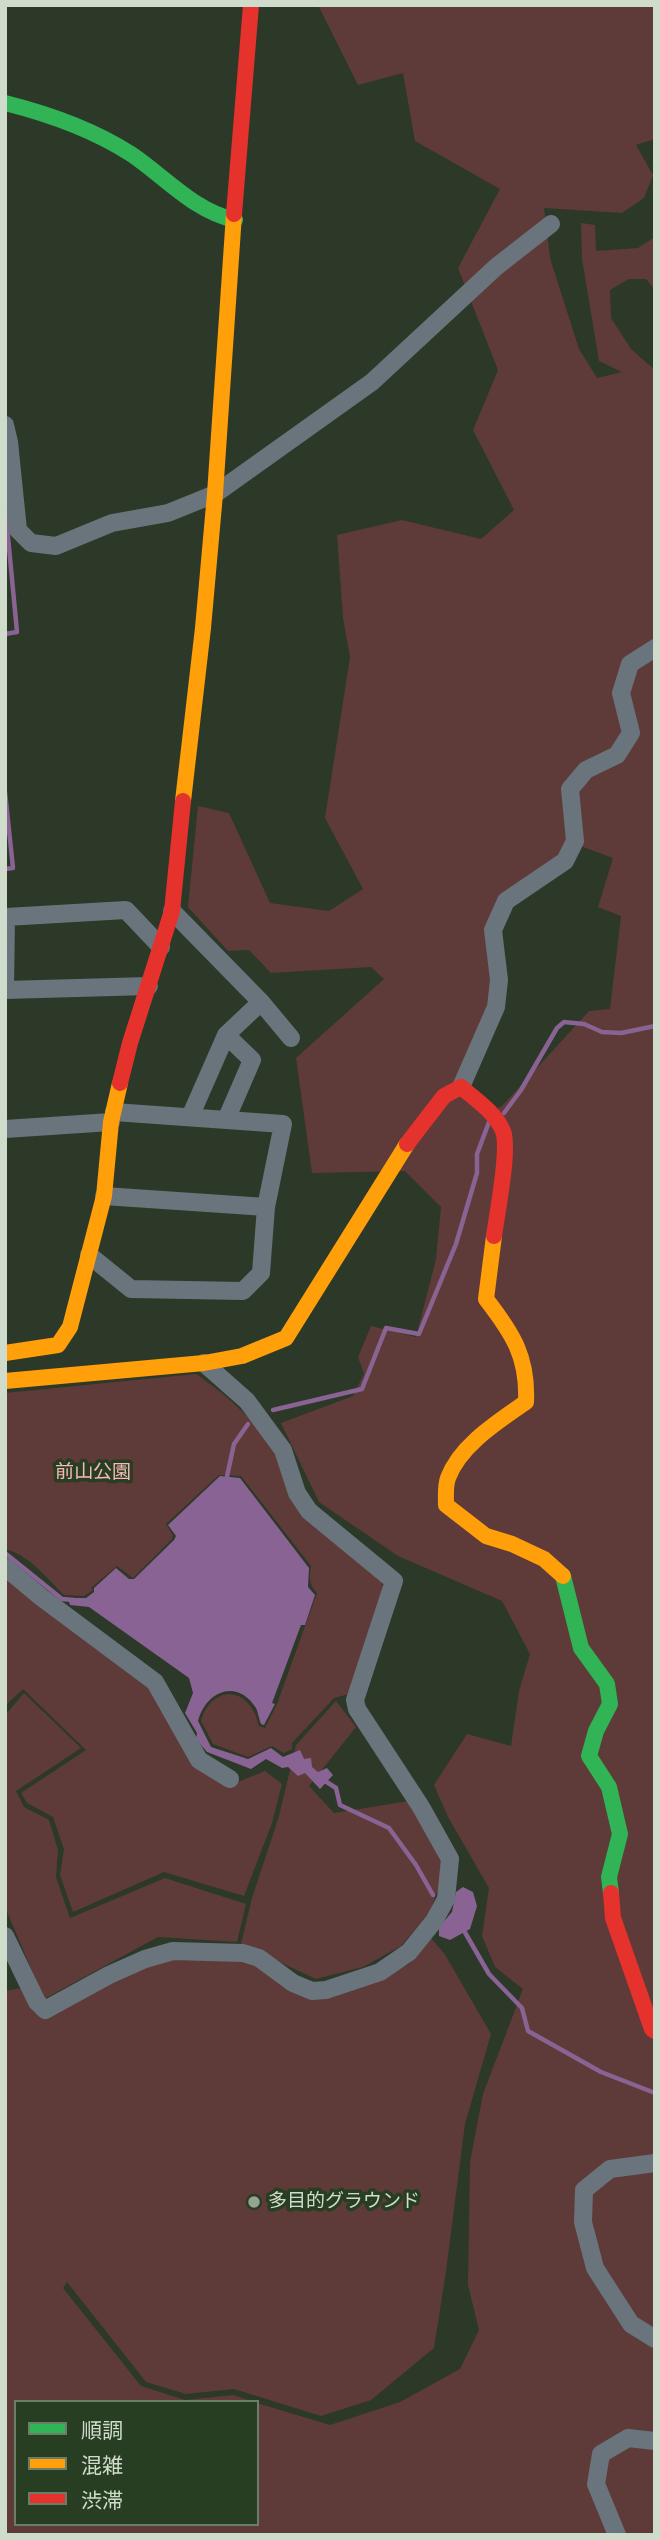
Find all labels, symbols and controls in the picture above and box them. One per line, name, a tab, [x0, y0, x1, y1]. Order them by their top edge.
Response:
park label: 前山公園	[55, 1462, 131, 1484]
place label: 多目的グラウンド	[268, 2191, 420, 2213]
marker: 多目的グラウンド	[246, 2194, 262, 2210]
legend	[14, 2400, 259, 2526]
text: 順調	[81, 2418, 123, 2444]
text: 混雑	[81, 2453, 123, 2479]
text: 渋滞	[81, 2488, 123, 2514]

